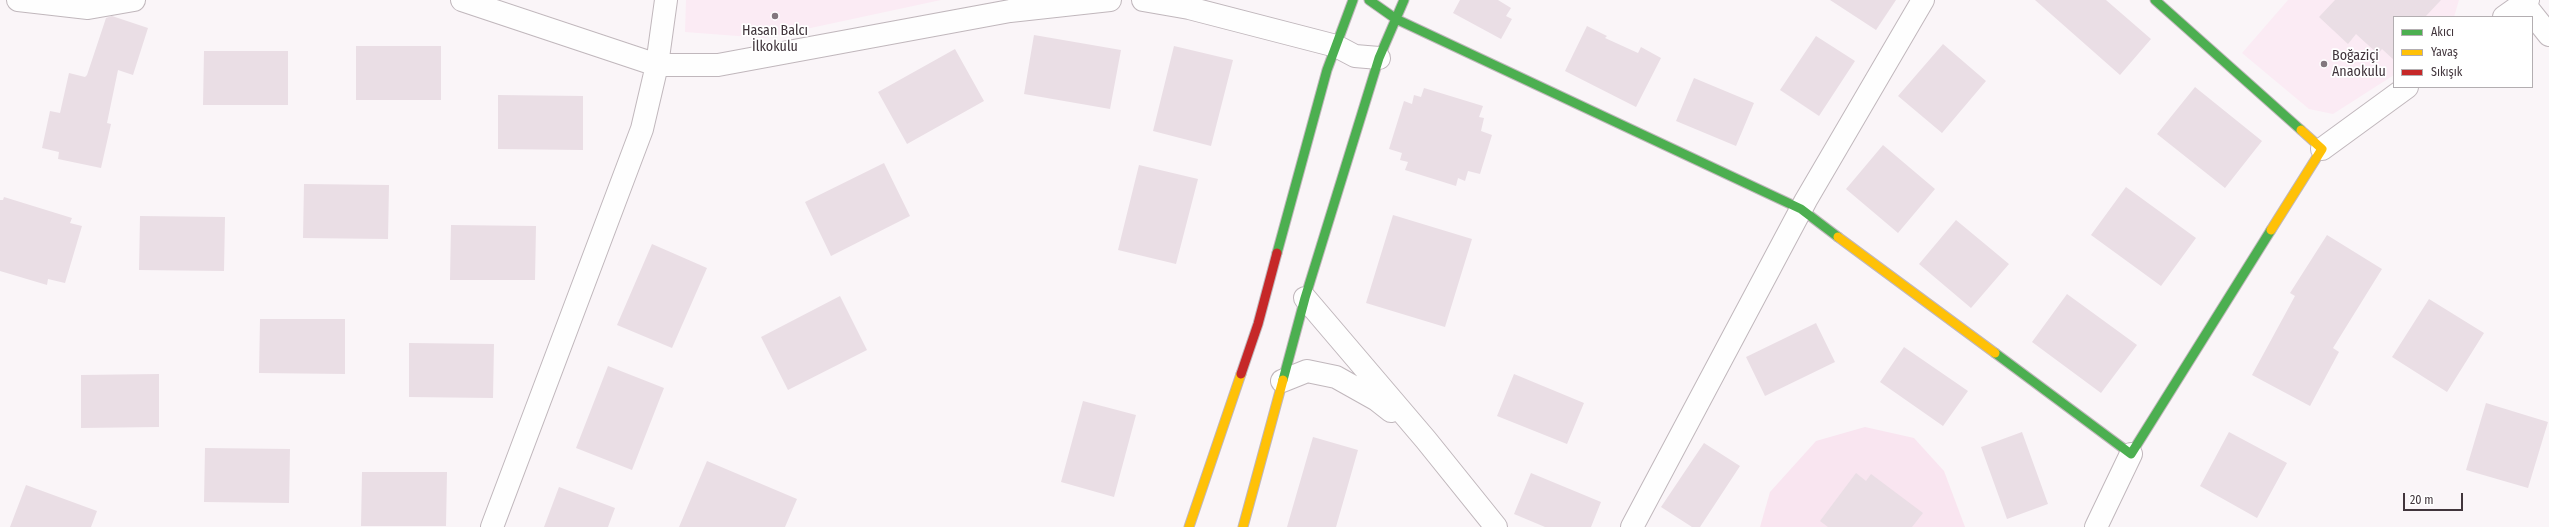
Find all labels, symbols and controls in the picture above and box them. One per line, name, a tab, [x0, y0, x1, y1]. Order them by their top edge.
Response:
marker: Hasan Balcı İlkokulu	[770, 11, 780, 21]
legend	[2393, 16, 2533, 88]
place label: Hasan Balcı İlkokulu	[742, 23, 808, 56]
text: Akıcı	[2431, 25, 2454, 39]
text: Yavaş	[2431, 45, 2458, 59]
place label: Boğaziçi Anaokulu	[2332, 48, 2386, 80]
marker: Boğaziçi Anaokulu	[2319, 59, 2329, 69]
text: Sıkışık	[2431, 65, 2462, 79]
scale bar	[2405, 485, 2465, 511]
text: 20 m	[2410, 493, 2434, 507]

